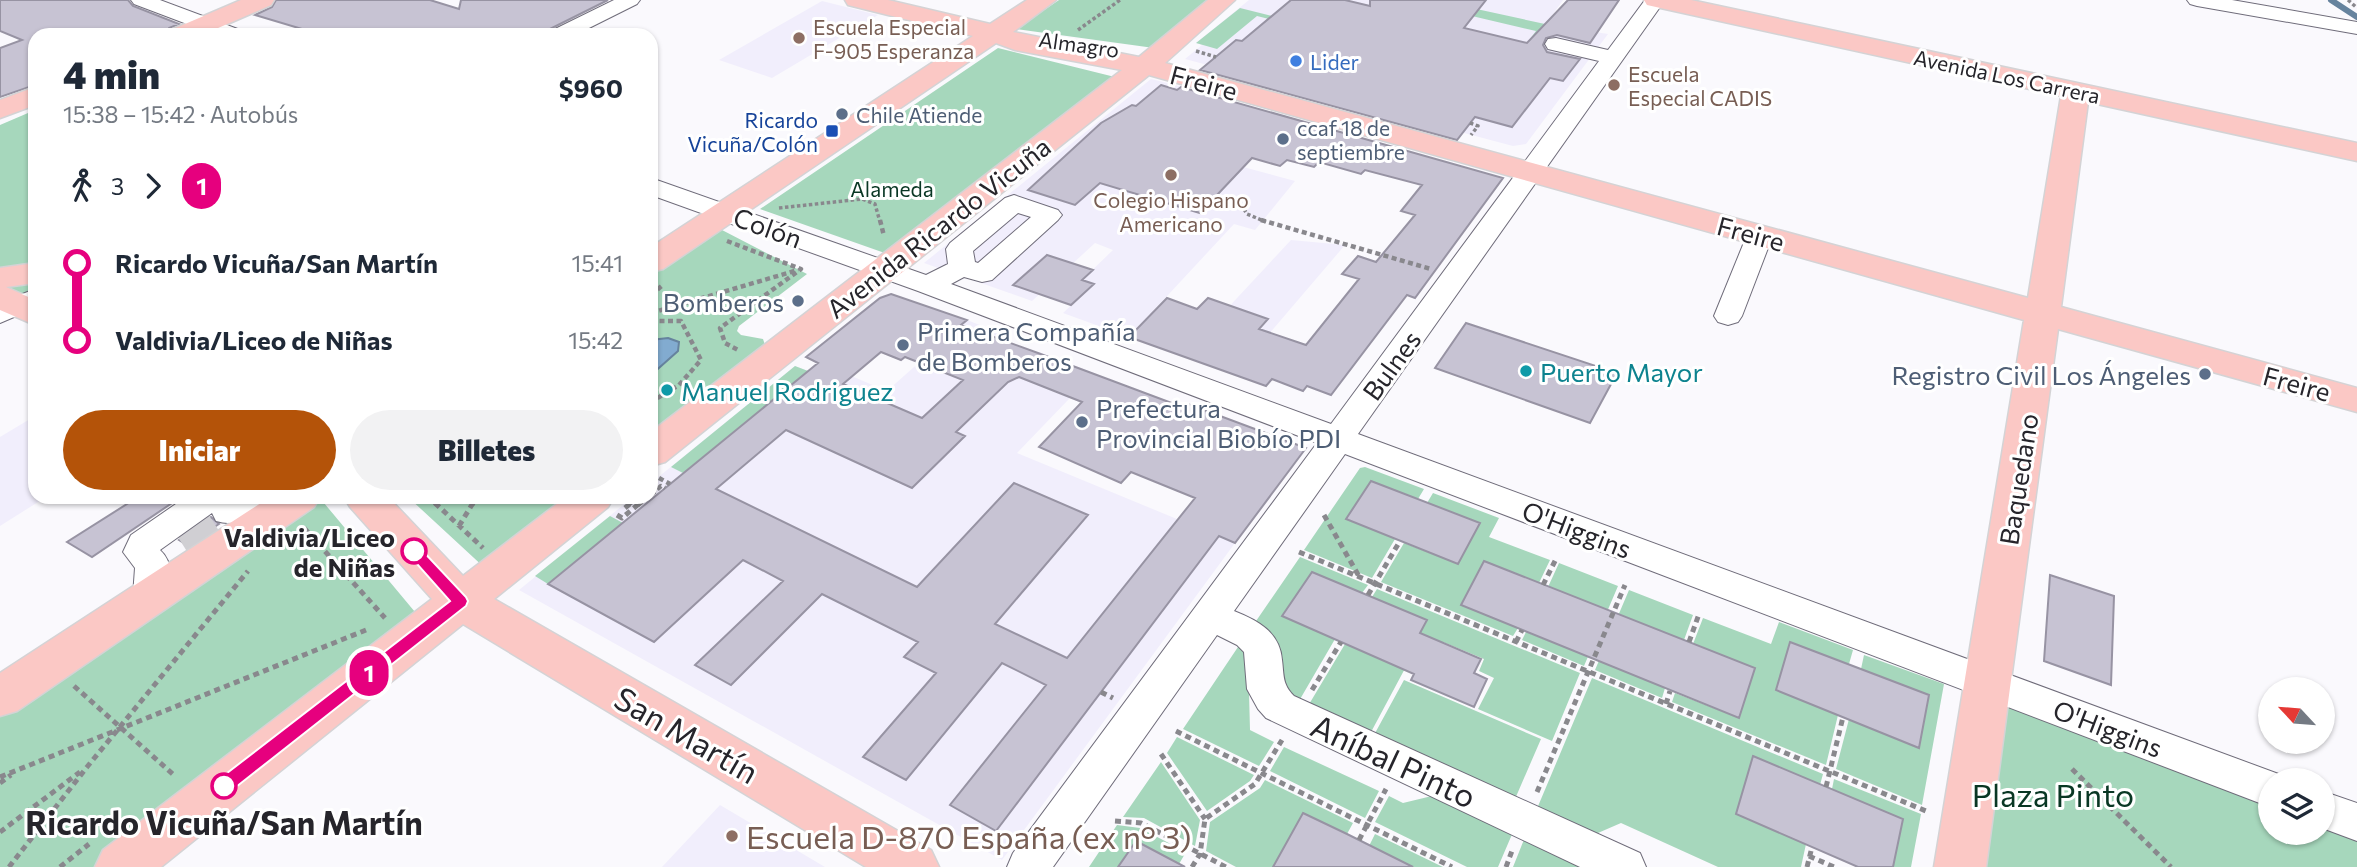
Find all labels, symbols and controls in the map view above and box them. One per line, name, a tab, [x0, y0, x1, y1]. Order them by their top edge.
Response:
place label: Escuela Especial F-905 Esperanza	[813, 14, 974, 63]
street label: Almagro	[1037, 26, 1121, 62]
marker: Escuela Especial F-905 Esperanza	[791, 30, 807, 46]
street label: Avenida Los Carrera	[1912, 44, 2102, 108]
place label: Lider	[1310, 49, 1359, 74]
text: 4 min	[63, 50, 160, 97]
marker: Lider	[1288, 53, 1304, 69]
street label: Freire	[1167, 58, 1241, 106]
place label: Escuela Especial CADIS	[1628, 61, 1772, 110]
text: $960	[559, 72, 623, 103]
marker: Escuela Especial CADIS	[1606, 77, 1622, 93]
text: 15:38 – 15:42 · Autobús	[63, 100, 298, 128]
place label: Chile Atiende	[856, 102, 982, 127]
marker: Chile Atiende	[834, 106, 850, 122]
place label: Ricardo Vicuña/Colón	[687, 107, 818, 156]
place label: ccaf 18 de septiembre	[1297, 115, 1405, 164]
marker: Ricardo Vicuña/Colón	[824, 123, 840, 139]
street label: Avenida Ricardo Vicuña	[820, 130, 1056, 324]
marker: ccaf 18 de septiembre	[1275, 131, 1291, 147]
icon: walk	[63, 167, 101, 205]
icon: forward	[134, 167, 172, 205]
marker: Colegio Hispano Americano	[1163, 167, 1179, 183]
text: 1	[196, 171, 207, 200]
text: 3	[111, 172, 124, 200]
park label: Alameda	[850, 176, 934, 201]
place label: Colegio Hispano Americano	[1093, 187, 1249, 236]
street label: Colón	[730, 200, 806, 254]
street label: Freire	[1714, 209, 1788, 257]
text: Ricardo Vicuña/San Martín	[115, 247, 438, 278]
text: 15:41	[572, 249, 623, 277]
place label: Bomberos	[663, 286, 784, 317]
marker: Bomberos	[790, 293, 806, 309]
place label: Primera Compañía de Bomberos	[917, 315, 1136, 376]
text: Valdivia/Liceo de Niñas	[115, 324, 393, 355]
street label: Bulnes	[1355, 324, 1427, 406]
text: 15:42	[568, 326, 623, 354]
marker: Primera Compañía de Bomberos	[895, 337, 911, 353]
place label: Puerto Mayor	[1540, 356, 1703, 387]
place label: Registro Civil Los Ángeles	[1891, 359, 2191, 390]
street label: Freire	[2260, 359, 2334, 407]
marker: Puerto Mayor	[1518, 363, 1534, 379]
marker: Registro Civil Los Ángeles	[2197, 366, 2213, 382]
place label: Manuel Rodriguez	[681, 375, 893, 406]
marker: Manuel Rodriguez	[659, 382, 675, 398]
place label: Prefectura Provincial Biobío PDI	[1096, 392, 1341, 453]
button: Iniciar	[63, 410, 336, 490]
button: Billetes	[350, 410, 623, 490]
street label: Baquedano	[1992, 411, 2044, 547]
marker: Prefectura Provincial Biobío PDI	[1074, 414, 1090, 430]
street label: O'Higgins	[1518, 494, 1636, 564]
place label: Valdivia/Liceo de Niñas	[224, 521, 395, 582]
marker: Valdivia/Liceo de Niñas	[401, 538, 427, 564]
line badge: 1	[346, 650, 392, 696]
text: 1	[364, 658, 374, 687]
street label: San Martín	[608, 677, 766, 791]
north arrow	[2258, 677, 2334, 754]
map controls	[2258, 677, 2335, 845]
street label: O'Higgins	[2049, 693, 2167, 763]
street label: Aníbal Pinto	[1305, 704, 1483, 816]
button: layers	[2258, 768, 2335, 845]
marker: Ricardo Vicuña/San Martín	[211, 773, 237, 799]
park label: Plaza Pinto	[1972, 774, 2134, 814]
place label: Ricardo Vicuña/San Martín	[25, 802, 423, 842]
place label: Escuela D-870 España (ex n° 3)	[746, 816, 1192, 856]
marker: Escuela D-870 España (ex n° 3)	[724, 828, 740, 844]

